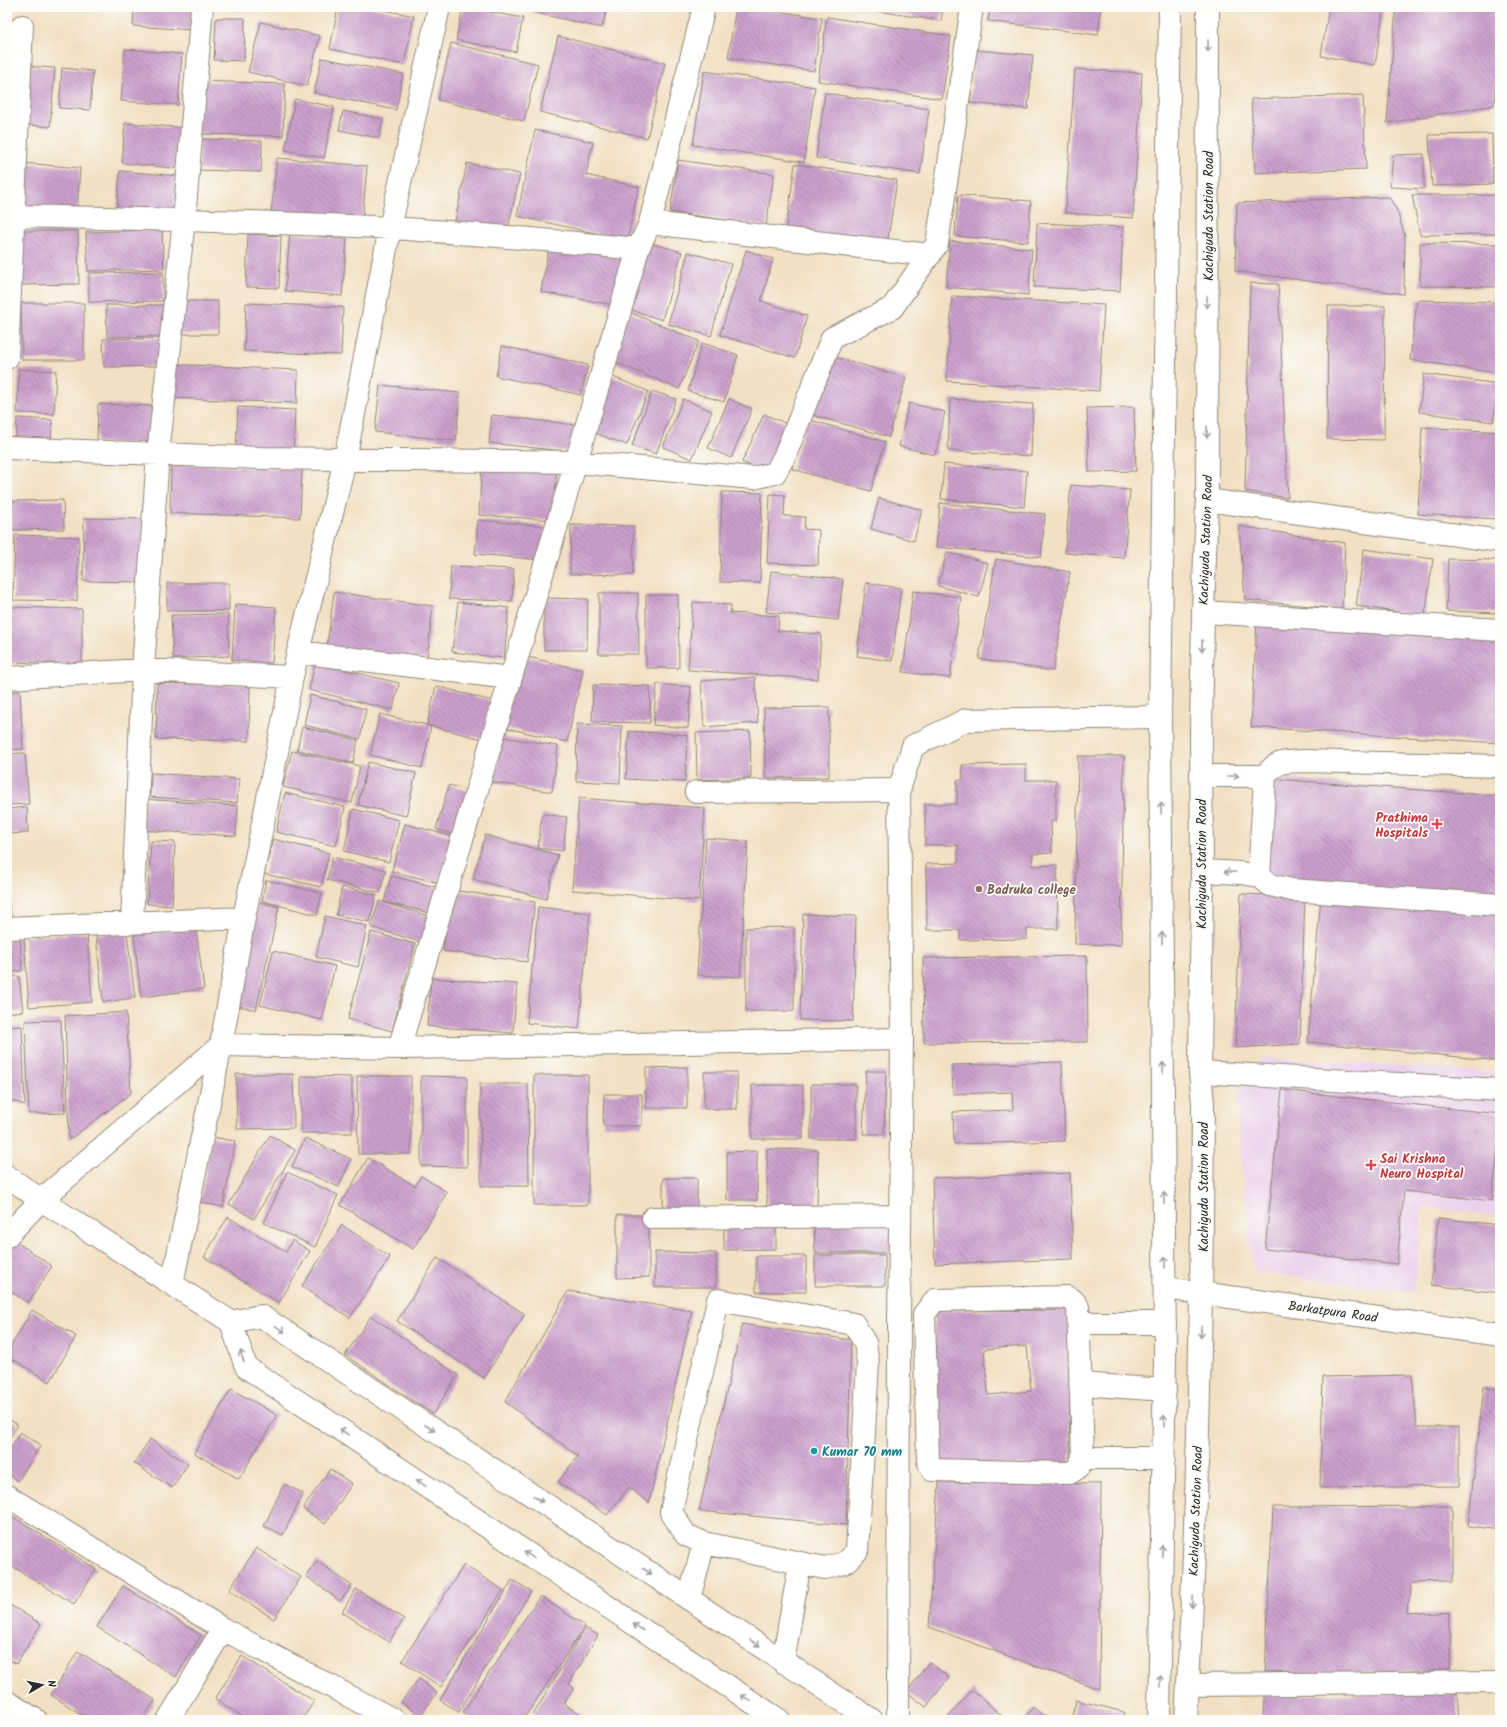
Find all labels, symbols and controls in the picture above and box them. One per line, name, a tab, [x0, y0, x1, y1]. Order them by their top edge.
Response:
one-way arrow	[1204, 39, 1212, 52]
street label: Kachiguda Station Road	[1199, 150, 1220, 281]
one-way arrow	[1203, 295, 1211, 308]
one-way arrow	[1203, 425, 1211, 438]
street label: Kachiguda Station Road	[1194, 474, 1219, 605]
one-way arrow	[1198, 639, 1206, 652]
one-way arrow	[1226, 772, 1239, 780]
street label: Kachiguda Station Road	[1192, 798, 1213, 929]
one-way arrow	[1157, 802, 1165, 815]
place label: Prathima Hospitals	[1375, 808, 1428, 844]
marker: Prathima Hospitals	[1431, 818, 1443, 830]
one-way arrow	[1224, 869, 1237, 876]
place label: Badruka college	[987, 880, 1077, 901]
marker: Badruka college	[974, 884, 984, 894]
one-way arrow	[1158, 932, 1166, 945]
one-way arrow	[1159, 1062, 1167, 1075]
street label: Kachiguda Station Road	[1194, 1121, 1215, 1252]
place label: Sai Krishna Neuro Hospital	[1380, 1149, 1464, 1185]
marker: Sai Krishna Neuro Hospital	[1365, 1159, 1377, 1171]
one-way arrow	[1160, 1192, 1168, 1205]
one-way arrow	[1161, 1256, 1169, 1269]
street label: Barkatpura Road	[1287, 1296, 1379, 1329]
one-way arrow	[274, 1325, 286, 1333]
one-way arrow	[1197, 1325, 1205, 1338]
one-way arrow	[238, 1350, 246, 1362]
one-way arrow	[1161, 1415, 1168, 1428]
one-way arrow	[424, 1424, 435, 1432]
one-way arrow	[339, 1428, 350, 1436]
place label: Kumar 70 mm	[822, 1442, 903, 1463]
street label: Kachiguda Station Road	[1184, 1445, 1209, 1576]
marker: Kumar 70 mm	[809, 1446, 819, 1456]
one-way arrow	[416, 1479, 427, 1487]
one-way arrow	[532, 1496, 544, 1504]
one-way arrow	[1158, 1545, 1166, 1558]
one-way arrow	[524, 1551, 535, 1559]
one-way arrow	[641, 1567, 652, 1575]
one-way arrow	[1189, 1595, 1196, 1608]
one-way arrow	[633, 1623, 644, 1631]
one-way arrow	[749, 1639, 760, 1647]
north arrow	[22, 1665, 62, 1705]
one-way arrow	[1156, 1675, 1164, 1688]
text: N	[41, 1679, 60, 1688]
one-way arrow	[740, 1694, 752, 1702]

